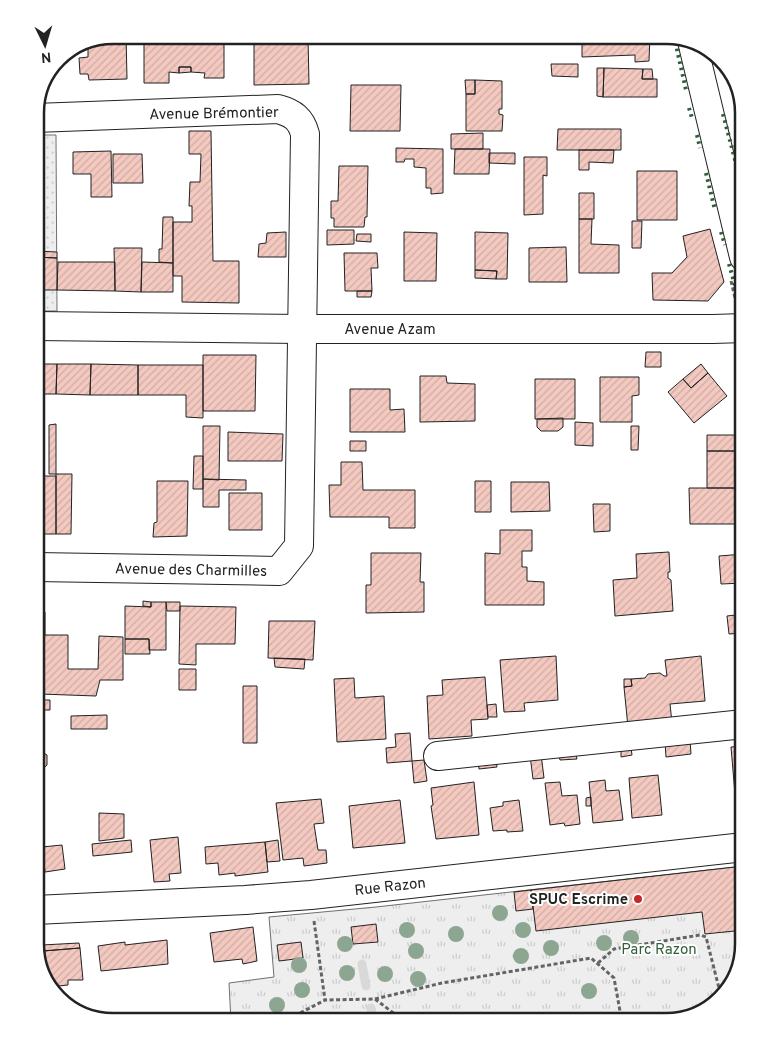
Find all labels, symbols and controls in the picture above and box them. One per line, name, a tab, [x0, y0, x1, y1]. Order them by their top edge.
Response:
north arrow	[20, 20, 70, 70]
text: N	[40, 48, 52, 65]
street label: Avenue Brémontier	[149, 104, 279, 125]
street label: Avenue Azam	[344, 321, 436, 340]
street label: Avenue des Charmilles	[115, 560, 267, 582]
street label: Rue Razon	[354, 874, 427, 901]
place label: SPUC Escrime	[529, 891, 628, 910]
marker: SPUC Escrime	[632, 893, 644, 905]
park label: Parc Razon	[621, 941, 697, 960]

